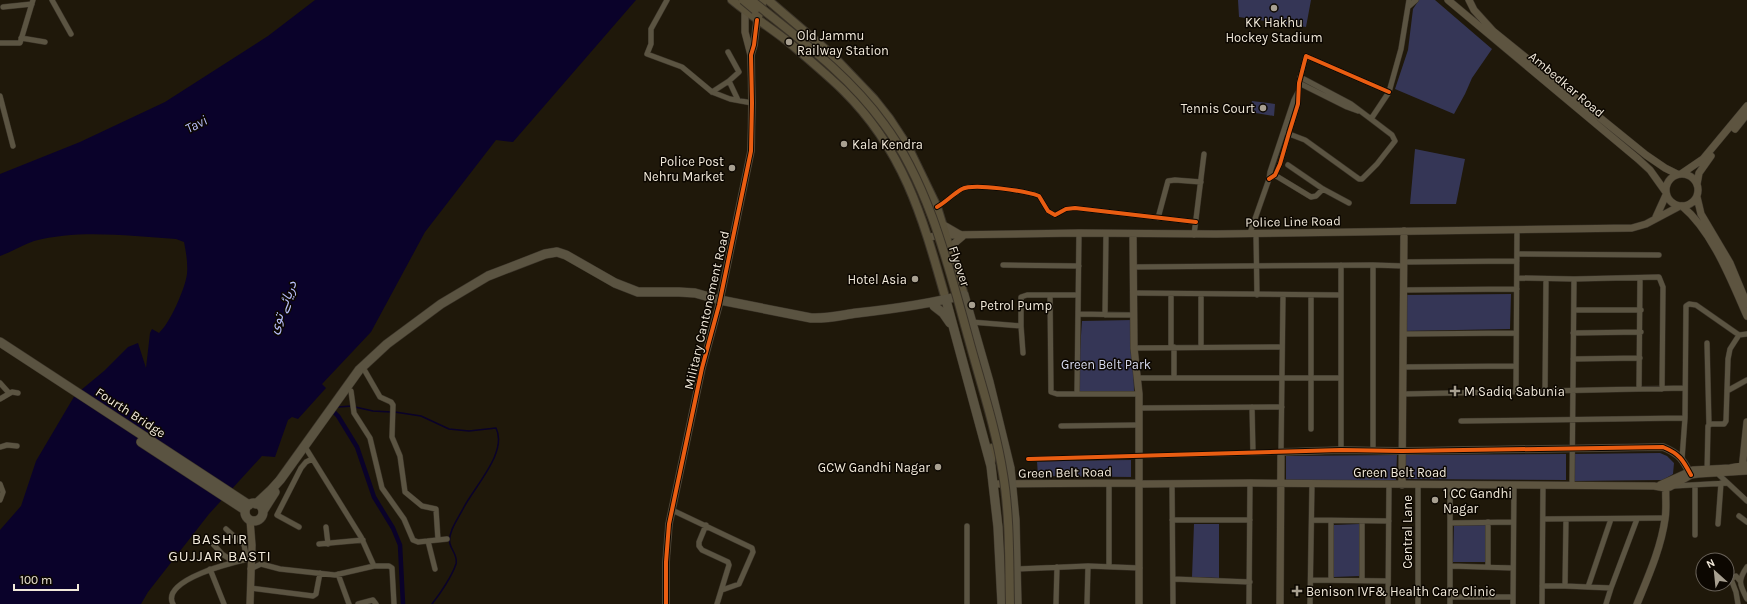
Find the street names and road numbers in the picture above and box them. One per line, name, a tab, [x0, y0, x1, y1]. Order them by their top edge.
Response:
street label: Ambedkar Road	[1526, 48, 1607, 120]
street label: Police Line Road	[1245, 213, 1341, 230]
street label: Military Cantonement Road	[681, 229, 732, 391]
street label: Flyover	[946, 244, 973, 288]
street label: Fourth Bridge	[93, 384, 169, 441]
street label: Green Belt Road	[1018, 464, 1112, 481]
street label: Green Belt Road	[1353, 465, 1447, 480]
street label: Central Lane	[1400, 495, 1415, 569]

